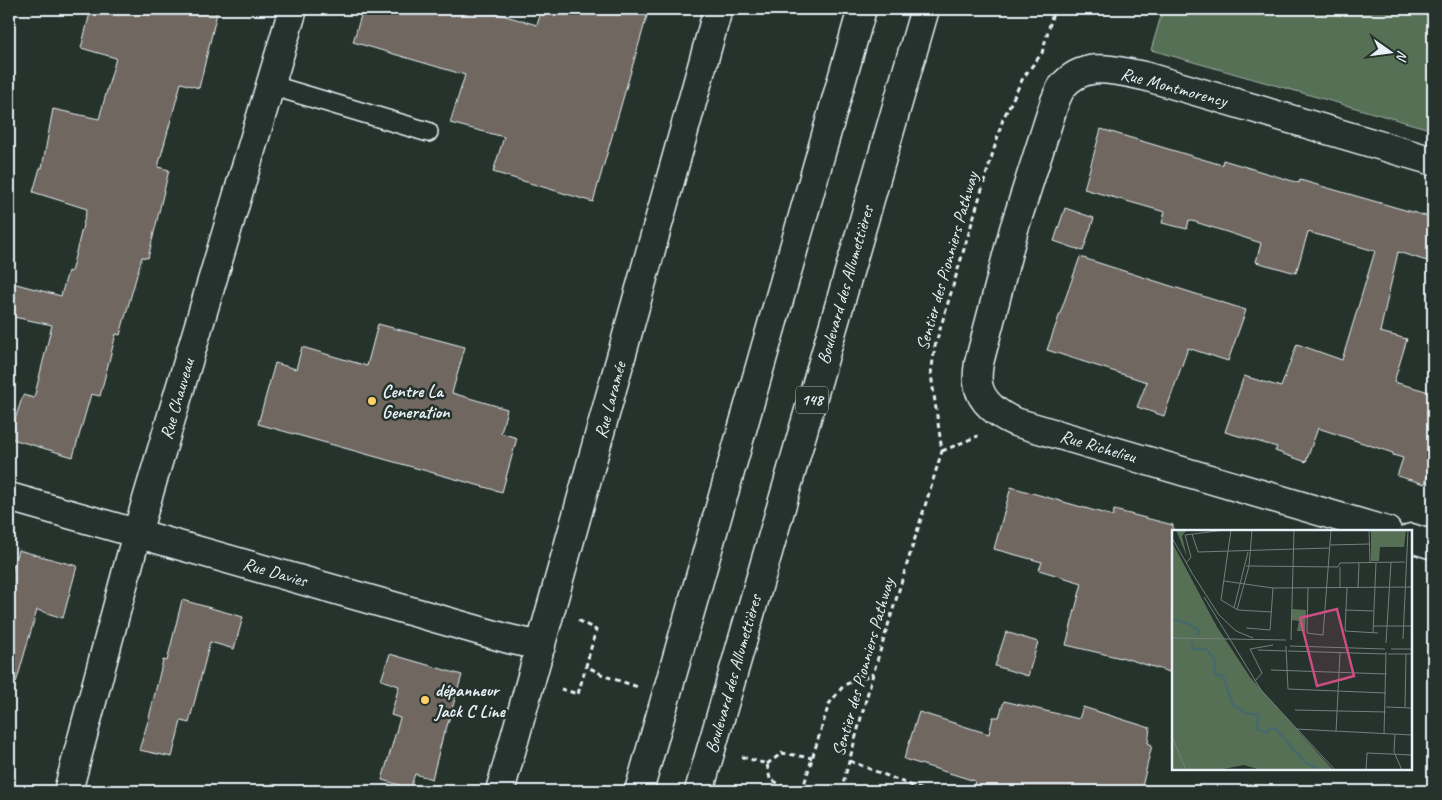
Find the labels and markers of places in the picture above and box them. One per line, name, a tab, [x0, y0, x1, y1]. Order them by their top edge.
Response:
place label: Centre La Generation	[382, 380, 450, 423]
marker: Centre La Generation	[366, 395, 378, 407]
place label: dépanneur Jack C Line	[433, 679, 507, 722]
marker: dépanneur Jack C Line	[419, 694, 431, 706]

